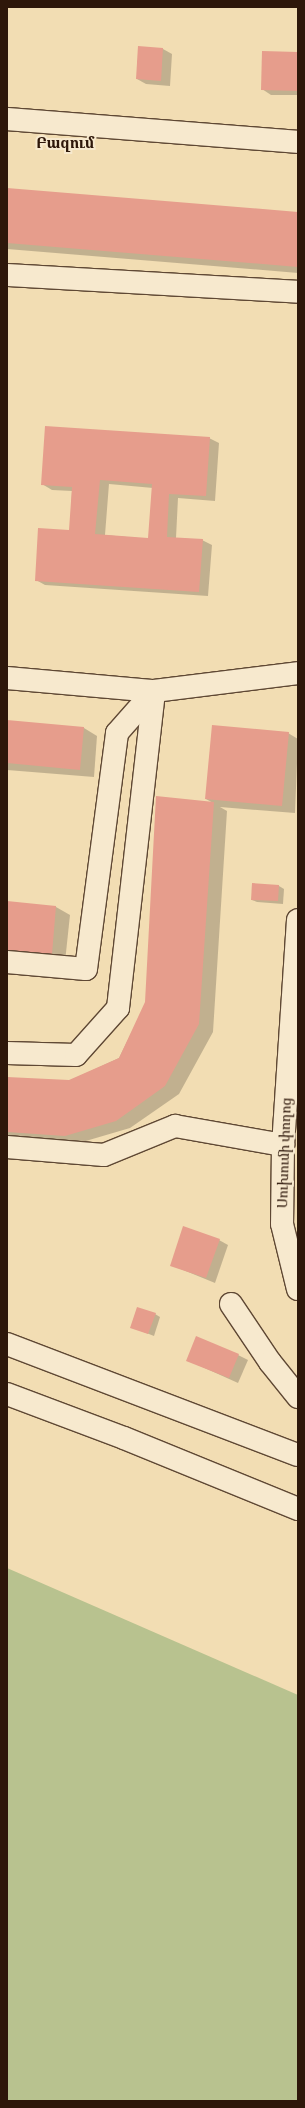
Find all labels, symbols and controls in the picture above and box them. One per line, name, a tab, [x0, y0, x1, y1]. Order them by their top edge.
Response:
district label: Բազում	[36, 134, 94, 152]
street label: Սուխումի փողոց	[274, 1097, 294, 1209]

